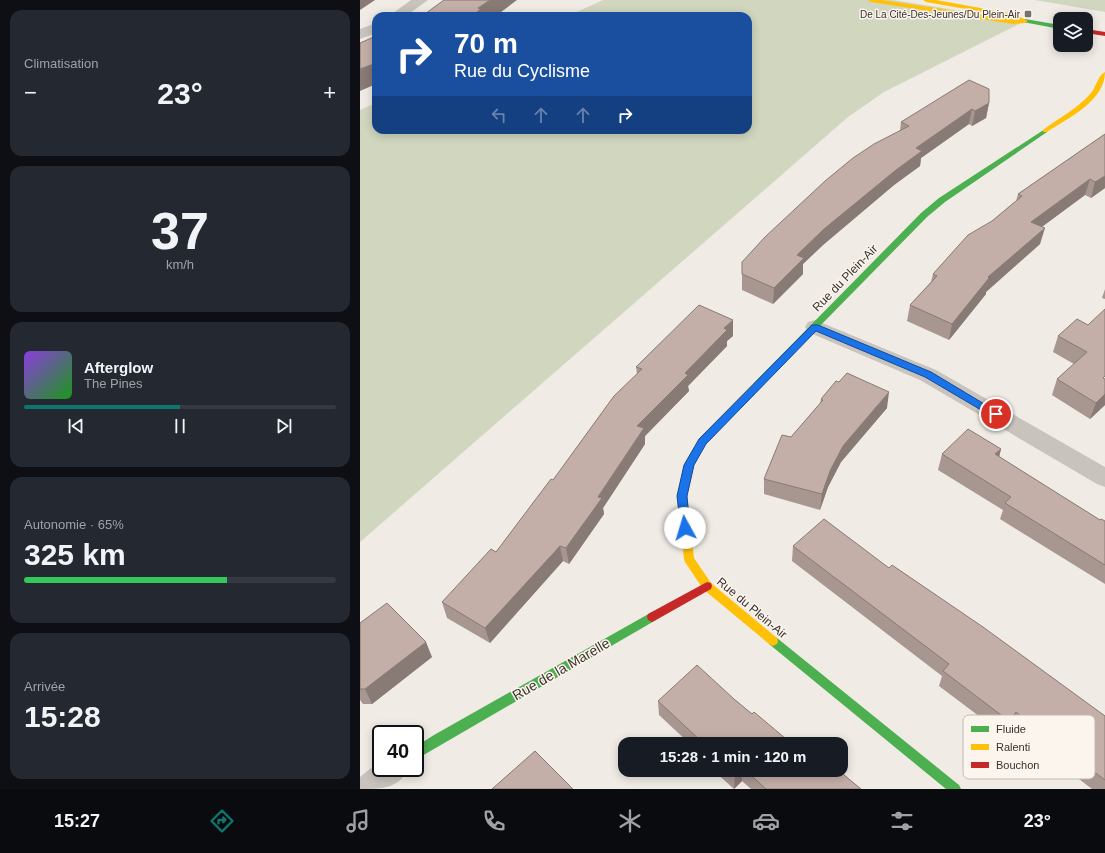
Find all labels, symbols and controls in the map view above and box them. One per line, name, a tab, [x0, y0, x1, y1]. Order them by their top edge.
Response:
place label: De La Cité-Des-Jeunes/Du Plein-Air	[860, 9, 1021, 20]
marker: De La Cité-Des-Jeunes/Du Plein-Air	[1023, 9, 1033, 19]
map controls	[1053, 12, 1093, 52]
button: layers	[1053, 12, 1093, 52]
icon: right	[388, 28, 440, 80]
text: 70 m	[454, 28, 518, 59]
text: Climatisation	[24, 56, 98, 71]
text: Rue du Cyclisme	[454, 61, 590, 81]
text: 23°	[157, 77, 203, 110]
text: −	[24, 80, 37, 105]
text: +	[323, 80, 336, 105]
icon: left	[488, 104, 510, 126]
icon: ahead	[530, 104, 552, 126]
icon: ahead	[572, 104, 594, 126]
icon: right	[614, 104, 636, 126]
text: 37	[151, 202, 209, 260]
street label: Rue du Plein-Air	[810, 242, 880, 314]
text: km/h	[166, 257, 194, 272]
text: Afterglow	[84, 359, 153, 376]
text: The Pines	[84, 376, 143, 391]
pin	[979, 397, 1013, 431]
icon: arrive	[985, 403, 1007, 425]
icon: previous	[65, 415, 87, 437]
icon: pause	[169, 415, 191, 437]
icon: next	[273, 415, 295, 437]
position arrow	[664, 507, 706, 549]
text: Autonomie · 65%	[24, 517, 124, 532]
text: 325 km	[24, 538, 126, 571]
street label: Rue du Plein-Air	[714, 575, 790, 641]
street label: Rue de la Marelle	[509, 635, 613, 703]
text: Arrivée	[24, 679, 65, 694]
text: 15:28	[24, 700, 101, 733]
legend	[963, 715, 1095, 779]
text: Fluide	[996, 723, 1026, 735]
speed limit sign: 40	[372, 725, 424, 777]
text: Ralenti	[996, 741, 1030, 753]
text: 15:28 · 1 min · 120 m	[660, 748, 806, 765]
text: Bouchon	[996, 759, 1039, 771]
icon: directions	[208, 807, 236, 835]
icon: music	[344, 807, 372, 835]
icon: phone	[480, 807, 508, 835]
icon: climate	[616, 807, 644, 835]
icon: car	[752, 807, 780, 835]
icon: filters	[888, 807, 916, 835]
text: 15:27	[54, 811, 100, 831]
text: 23°	[1024, 811, 1051, 831]

